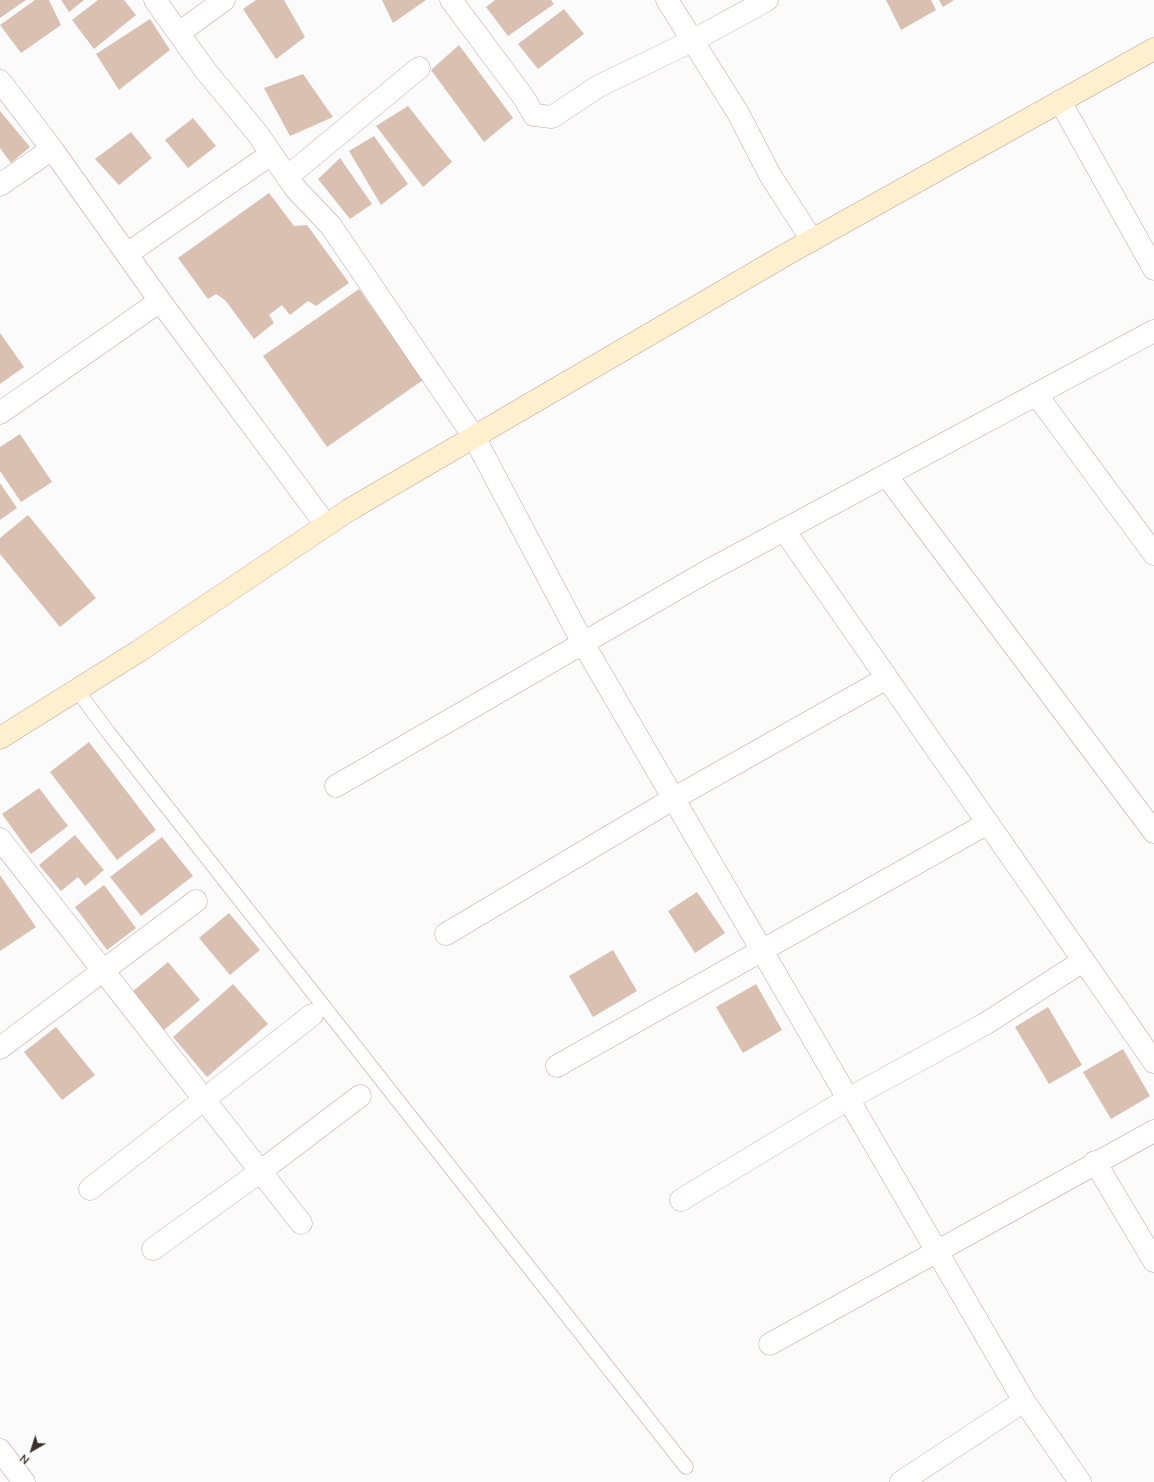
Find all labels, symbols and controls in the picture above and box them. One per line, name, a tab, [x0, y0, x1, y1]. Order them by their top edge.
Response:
north arrow	[12, 1430, 52, 1470]
text: N	[17, 1451, 32, 1467]

